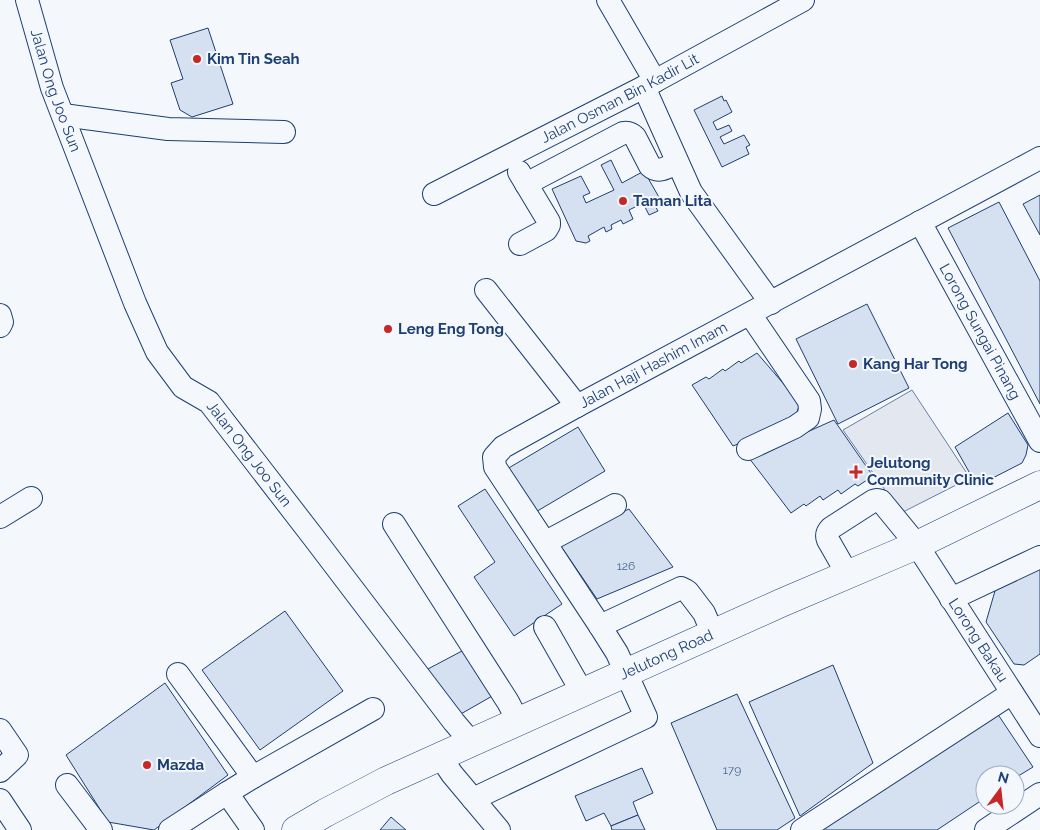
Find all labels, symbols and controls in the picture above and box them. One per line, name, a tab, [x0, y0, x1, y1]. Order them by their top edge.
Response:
street label: Jalan Ong Joo Sun	[27, 27, 85, 154]
place label: Kim Tin Seah	[207, 50, 300, 68]
street label: Jalan Osman Bin Kadir Lit	[538, 50, 702, 147]
marker: Kim Tin Seah	[191, 53, 203, 65]
place label: Taman Lita	[633, 192, 712, 210]
marker: Taman Lita	[617, 195, 629, 207]
street label: Lorong Sungai Pinang	[936, 261, 1025, 403]
street label: Jalan Haji Hashim Imam	[576, 318, 731, 412]
place label: Leng Eng Tong	[398, 320, 504, 338]
marker: Leng Eng Tong	[382, 323, 394, 335]
place label: Kang Har Tong	[863, 355, 968, 373]
marker: Kang Har Tong	[847, 358, 859, 370]
street label: Jalan Ong Joo Sun	[203, 398, 296, 510]
place label: Jelutong Community Clinic	[867, 454, 994, 489]
marker: Jelutong Community Clinic	[849, 465, 863, 479]
house number: 126	[617, 559, 635, 573]
street label: Lorong Bakau	[945, 595, 1012, 686]
street label: Jelutong Road	[617, 626, 716, 684]
place label: Mazda	[157, 756, 204, 774]
marker: Mazda	[141, 759, 153, 771]
house number: 179	[723, 763, 741, 777]
north arrow	[975, 765, 1025, 815]
text: N	[996, 768, 1011, 787]

